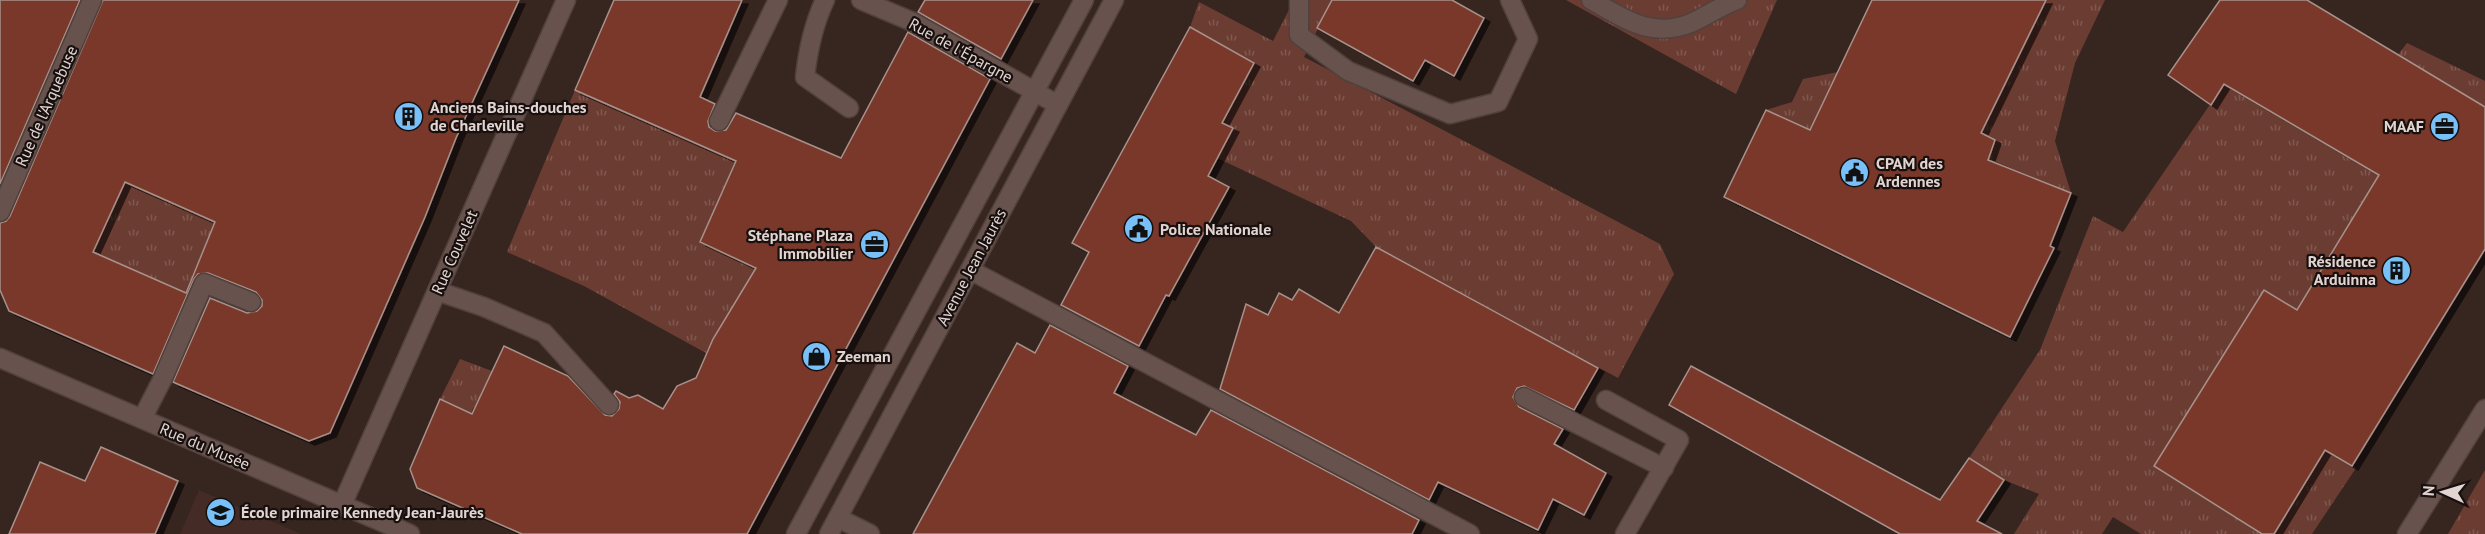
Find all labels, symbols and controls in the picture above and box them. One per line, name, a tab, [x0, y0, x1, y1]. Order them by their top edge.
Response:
street label: Rue de l'Épargne	[906, 13, 1016, 87]
street label: Rue de l'Arquebuse	[10, 43, 82, 169]
place label: Anciens Bains-douches de Charleville	[430, 97, 587, 135]
building icon: Anciens Bains-douches de Charleville	[393, 100, 425, 132]
office icon: MAAF	[2429, 110, 2461, 142]
place label: MAAF	[2384, 116, 2424, 136]
place label: CPAM des Ardennes	[1876, 153, 1943, 191]
public building icon: CPAM des Ardennes	[1839, 156, 1871, 188]
street label: Avenue Jean Jaurès	[932, 205, 1010, 329]
street label: Rue Couvelet	[427, 206, 482, 297]
public building icon: Police Nationale	[1123, 213, 1155, 245]
place label: Police Nationale	[1160, 219, 1271, 239]
place label: Stéphane Plaza Immobilier	[748, 225, 853, 263]
office icon: Stéphane Plaza Immobilier	[858, 228, 890, 260]
place label: Résidence Arduinna	[2308, 251, 2376, 289]
building icon: Résidence Arduinna	[2381, 254, 2413, 286]
shop icon: Zeeman	[800, 340, 832, 372]
place label: Zeeman	[837, 346, 891, 366]
street label: Rue du Musée	[157, 418, 253, 474]
north arrow	[2413, 462, 2473, 522]
text: N	[2418, 485, 2438, 497]
school or university icon: École primaire Kennedy Jean-Jaurès	[204, 496, 236, 528]
place label: École primaire Kennedy Jean-Jaurès	[241, 502, 484, 522]

